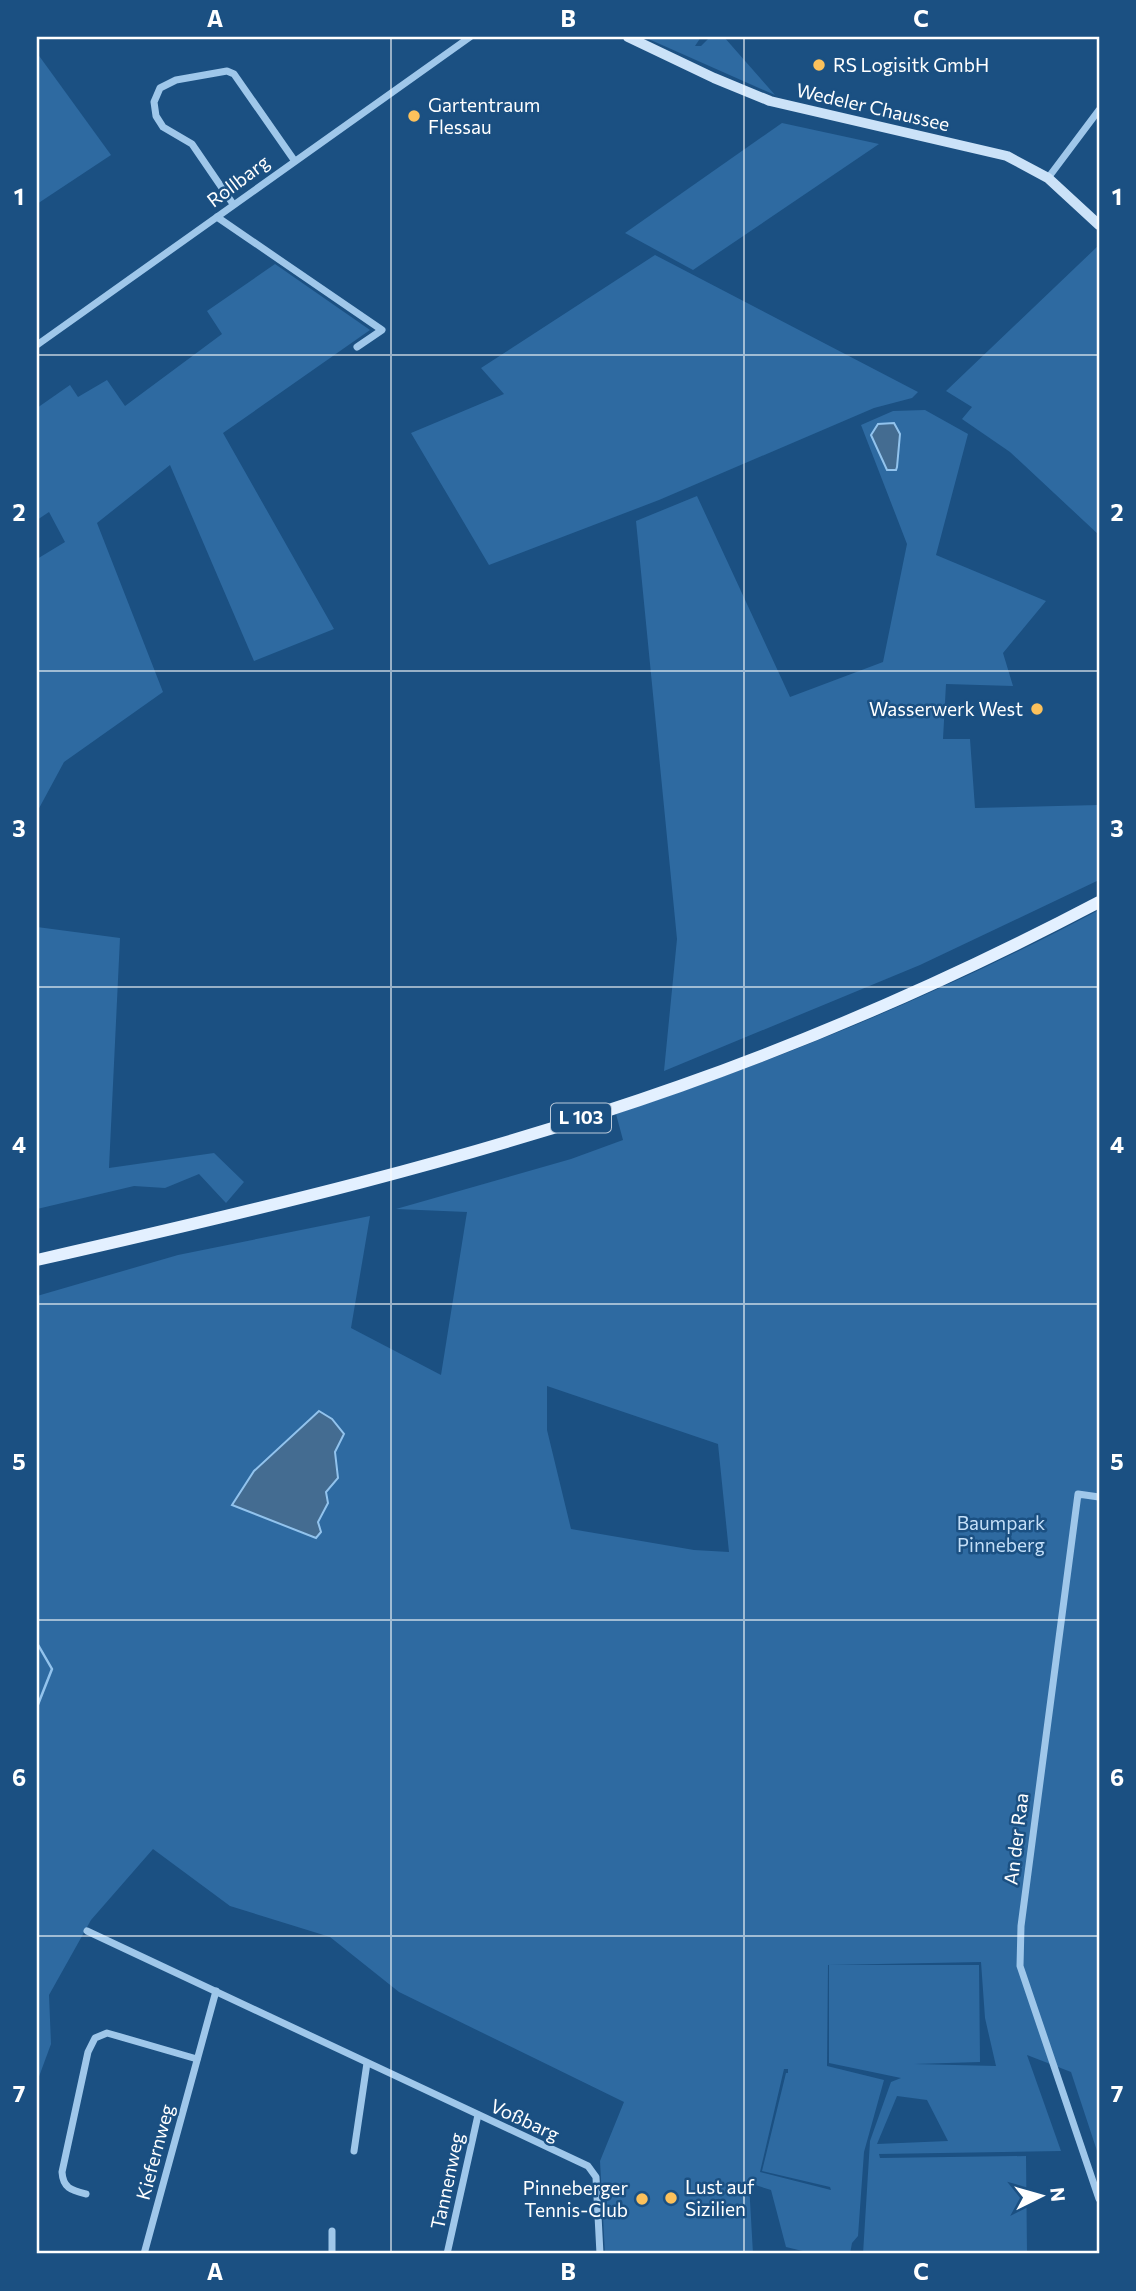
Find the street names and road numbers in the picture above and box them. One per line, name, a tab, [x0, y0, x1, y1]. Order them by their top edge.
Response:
street label: Wedeler Chaussee	[794, 78, 952, 135]
street label: Rollbarg	[202, 150, 273, 212]
road number: L 103	[551, 1104, 611, 1133]
street label: An der Raa	[998, 1792, 1033, 1886]
street label: Voßbarg	[487, 2094, 563, 2146]
street label: Kiefernweg	[131, 2102, 178, 2202]
street label: Tannenweg	[425, 2131, 468, 2231]

